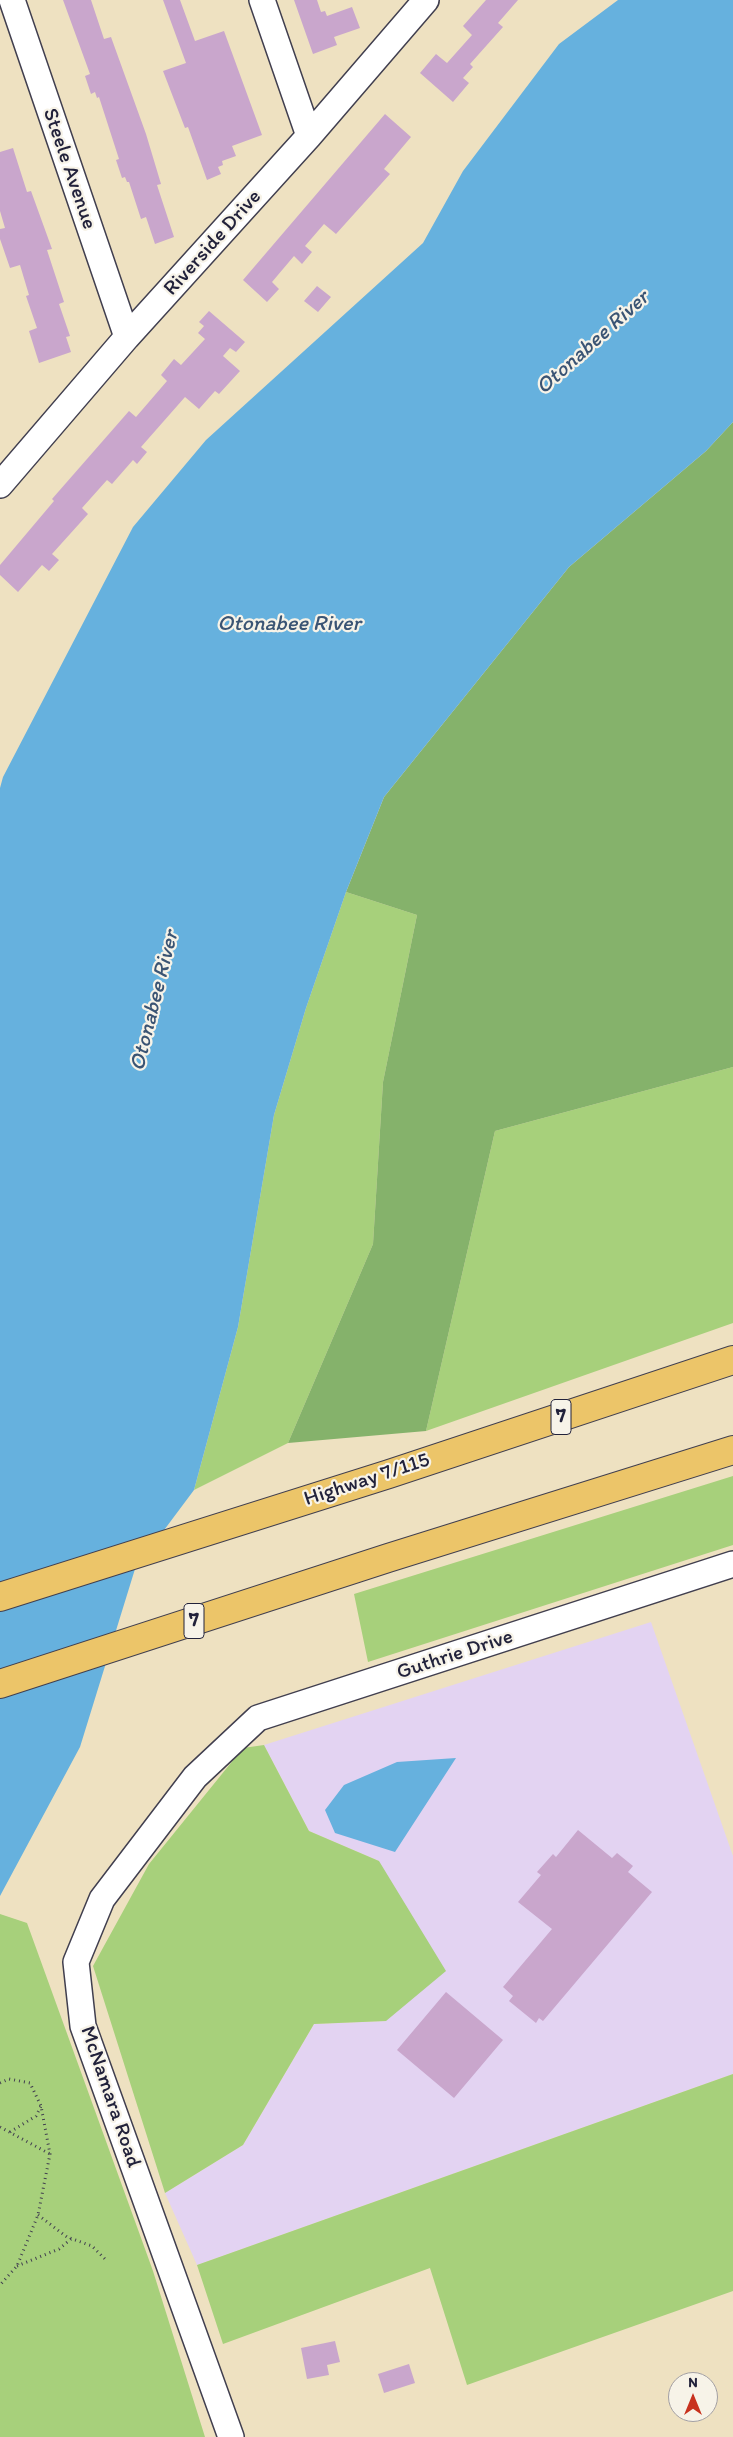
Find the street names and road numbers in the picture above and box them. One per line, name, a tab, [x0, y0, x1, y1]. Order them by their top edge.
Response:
street label: Steele Avenue	[37, 105, 101, 233]
street label: Riverside Drive	[159, 185, 267, 301]
road number: 7	[551, 1400, 571, 1434]
street label: Highway 7/115	[301, 1448, 433, 1512]
road number: 7	[184, 1604, 204, 1638]
street label: Guthrie Drive	[394, 1624, 516, 1686]
street label: McNamara Road	[74, 2023, 146, 2171]

